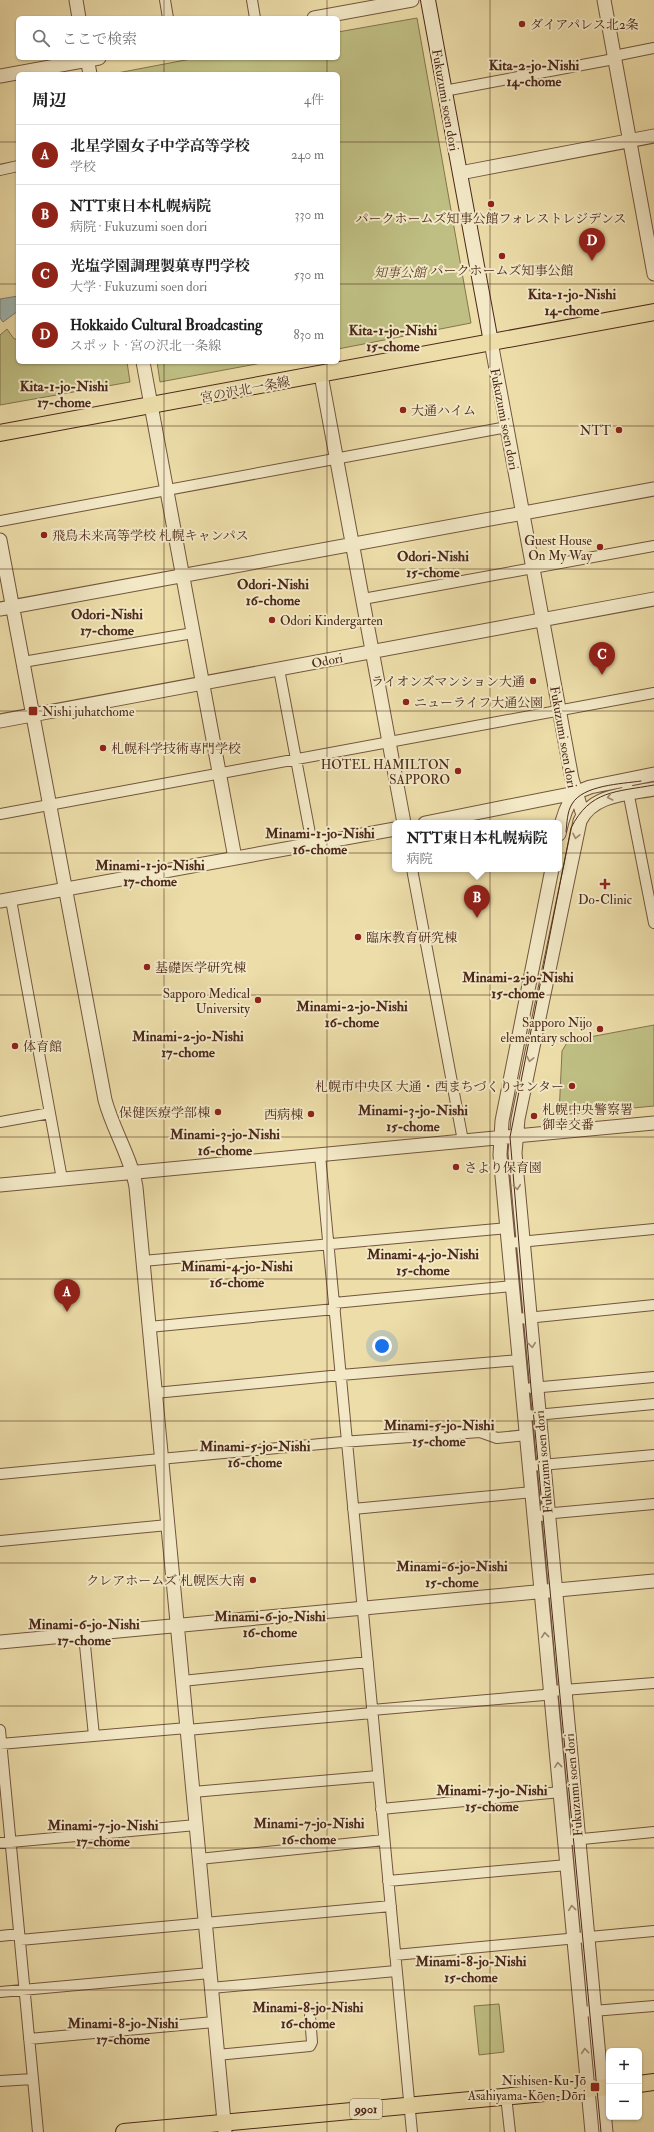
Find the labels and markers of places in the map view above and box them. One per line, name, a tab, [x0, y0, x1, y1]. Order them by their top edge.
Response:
place label: ダイアパレス北2条	[530, 17, 639, 33]
marker: ダイアパレス北2条	[517, 19, 527, 29]
marker: パークホームズ知事公館フォレストレジデンス	[486, 199, 496, 209]
place label: パークホームズ知事公館フォレストレジデンス	[356, 211, 627, 227]
pin: D	[579, 228, 605, 261]
marker: パークホームズ知事公館	[497, 251, 507, 261]
place label: パークホームズ知事公館	[430, 263, 574, 279]
place label: 大通ハイム	[411, 403, 476, 419]
marker: 大通ハイム	[398, 405, 408, 415]
place label: NTT	[580, 423, 611, 439]
marker: NTT	[614, 425, 624, 435]
place label: 飛鳥未来高等学校 札幌キャンパス	[52, 528, 249, 544]
marker: 飛鳥未来高等学校 札幌キャンパス	[39, 530, 49, 540]
place label: Guest House On My Way	[524, 533, 593, 565]
marker: Guest House On My Way	[595, 542, 605, 552]
place label: Odori Kindergarten	[280, 613, 383, 629]
marker: Odori Kindergarten	[267, 615, 277, 625]
pin: C	[589, 642, 615, 675]
place label: ライオンズマンション大通	[371, 674, 525, 690]
marker: ライオンズマンション大通	[528, 676, 538, 686]
place label: ニューライフ大通公園	[414, 695, 543, 711]
marker: ニューライフ大通公園	[401, 697, 411, 707]
place label: Nishi juhatchome	[42, 704, 135, 720]
marker: Nishi juhatchome	[27, 705, 39, 717]
place label: 札幌科学技術専門学校	[111, 741, 241, 757]
marker: 札幌科学技術専門学校	[98, 743, 108, 753]
place label: HOTEL HAMILTON SAPPORO	[321, 757, 450, 788]
marker: HOTEL HAMILTON SAPPORO	[453, 766, 463, 776]
marker: Do-Clinic	[599, 878, 611, 890]
pin: B	[464, 885, 490, 918]
place label: Do-Clinic	[578, 892, 632, 908]
place label: 臨床教育研究棟	[366, 930, 457, 946]
marker: 臨床教育研究棟	[353, 932, 363, 942]
place label: 基礎医学研究棟	[155, 960, 246, 976]
marker: 基礎医学研究棟	[142, 962, 152, 972]
place label: Sapporo Medical University	[163, 986, 251, 1018]
marker: Sapporo Medical University	[253, 995, 263, 1005]
place label: Sapporo Nijo elementary school	[501, 1015, 593, 1047]
marker: Sapporo Nijo elementary school	[595, 1024, 605, 1034]
place label: 体育館	[23, 1039, 62, 1055]
marker: 体育館	[10, 1041, 20, 1051]
place label: 札幌市中央区 大通・西まちづくりセンター	[315, 1079, 564, 1095]
marker: 札幌市中央区 大通・西まちづくりセンター	[567, 1081, 577, 1091]
place label: 札幌中央警察署 御幸交番	[542, 1102, 633, 1133]
place label: 保健医療学部棟	[119, 1105, 210, 1121]
marker: 保健医療学部棟	[213, 1107, 223, 1117]
place label: 西病棟	[264, 1107, 303, 1123]
marker: 西病棟	[306, 1109, 316, 1119]
marker: 札幌中央警察署 御幸交番	[529, 1111, 539, 1121]
place label: さより保育園	[464, 1160, 542, 1176]
marker: さより保育園	[451, 1162, 461, 1172]
pin: A	[54, 1279, 80, 1312]
place label: クレアホームズ 札幌医大南	[86, 1573, 245, 1589]
marker: クレアホームズ 札幌医大南	[248, 1575, 258, 1585]
place label: Nishisen-Ku-Jō Asahiyama-Kōen-Dōri	[467, 2073, 587, 2105]
marker: Nishisen-Ku-Jō Asahiyama-Kōen-Dōri	[589, 2081, 601, 2093]

